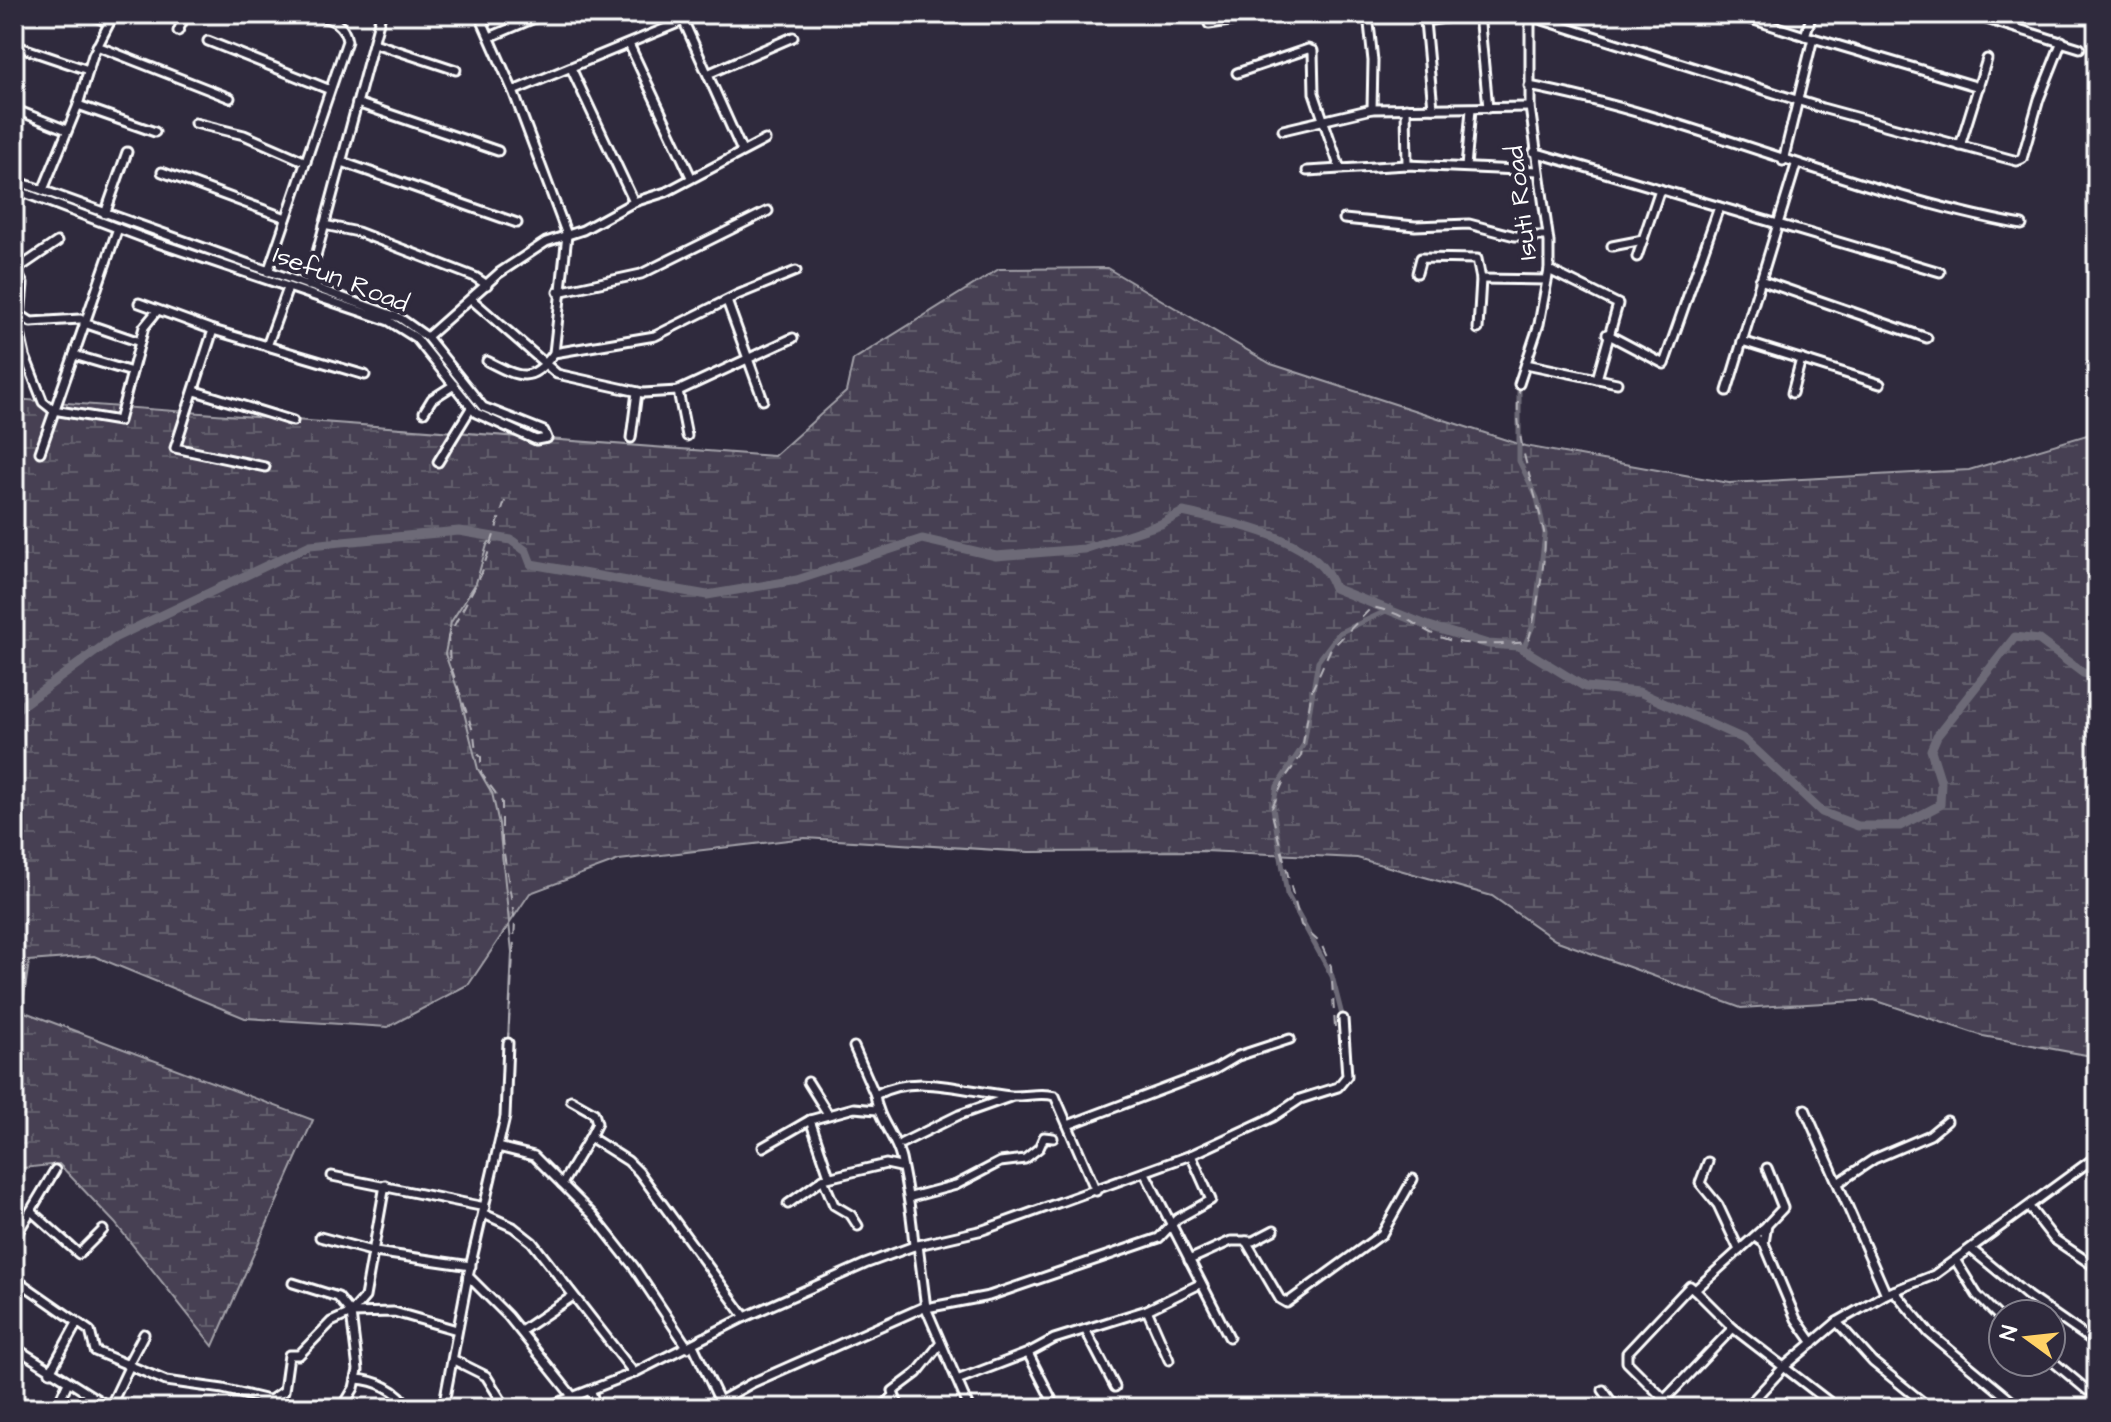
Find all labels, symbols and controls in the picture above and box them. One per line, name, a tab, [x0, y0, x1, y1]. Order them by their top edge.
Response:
street label: Isuti Road	[1496, 144, 1546, 262]
street label: Isefun Road	[268, 237, 414, 321]
north arrow	[1987, 1298, 2067, 1378]
text: N	[1992, 1322, 2026, 1344]

